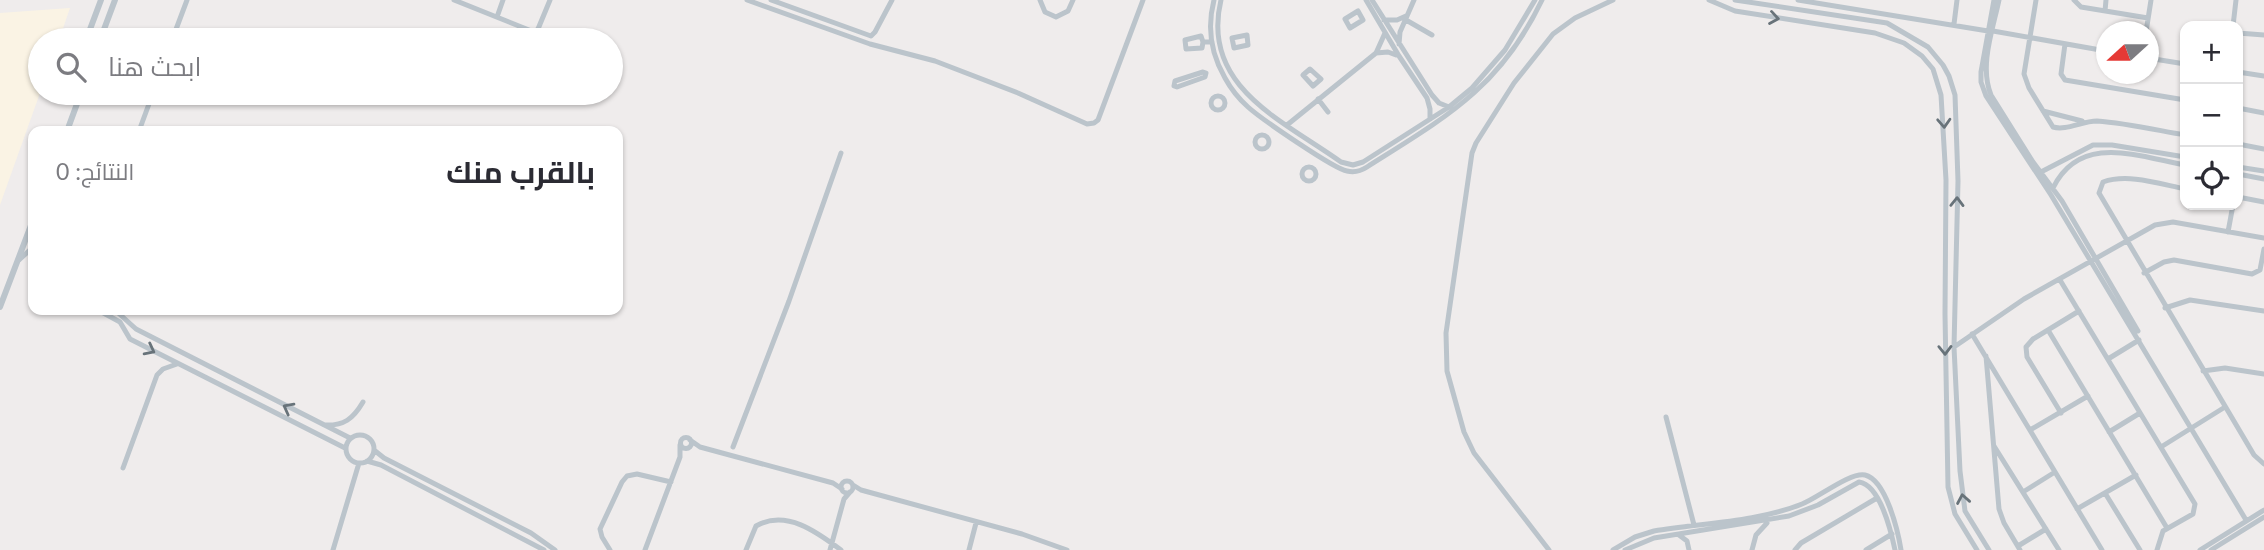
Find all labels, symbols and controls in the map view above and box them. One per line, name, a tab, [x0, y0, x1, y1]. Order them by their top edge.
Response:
one-way arrow	[1769, 10, 1780, 25]
north arrow	[2096, 21, 2159, 84]
map controls	[2180, 21, 2243, 210]
button: +	[2180, 21, 2243, 84]
search box	[28, 28, 623, 105]
icon: search	[52, 48, 90, 86]
text: ابحث هنا	[108, 50, 202, 82]
button: −	[2180, 84, 2243, 147]
one-way arrow	[1936, 118, 1951, 129]
button: locate	[2180, 147, 2243, 210]
text: بالقرب منك	[446, 153, 595, 189]
text: النتائج: 0	[56, 157, 134, 185]
one-way arrow	[1950, 196, 1965, 207]
one-way arrow	[143, 341, 155, 355]
one-way arrow	[1937, 346, 1953, 356]
one-way arrow	[283, 403, 295, 417]
one-way arrow	[1956, 493, 1971, 505]

